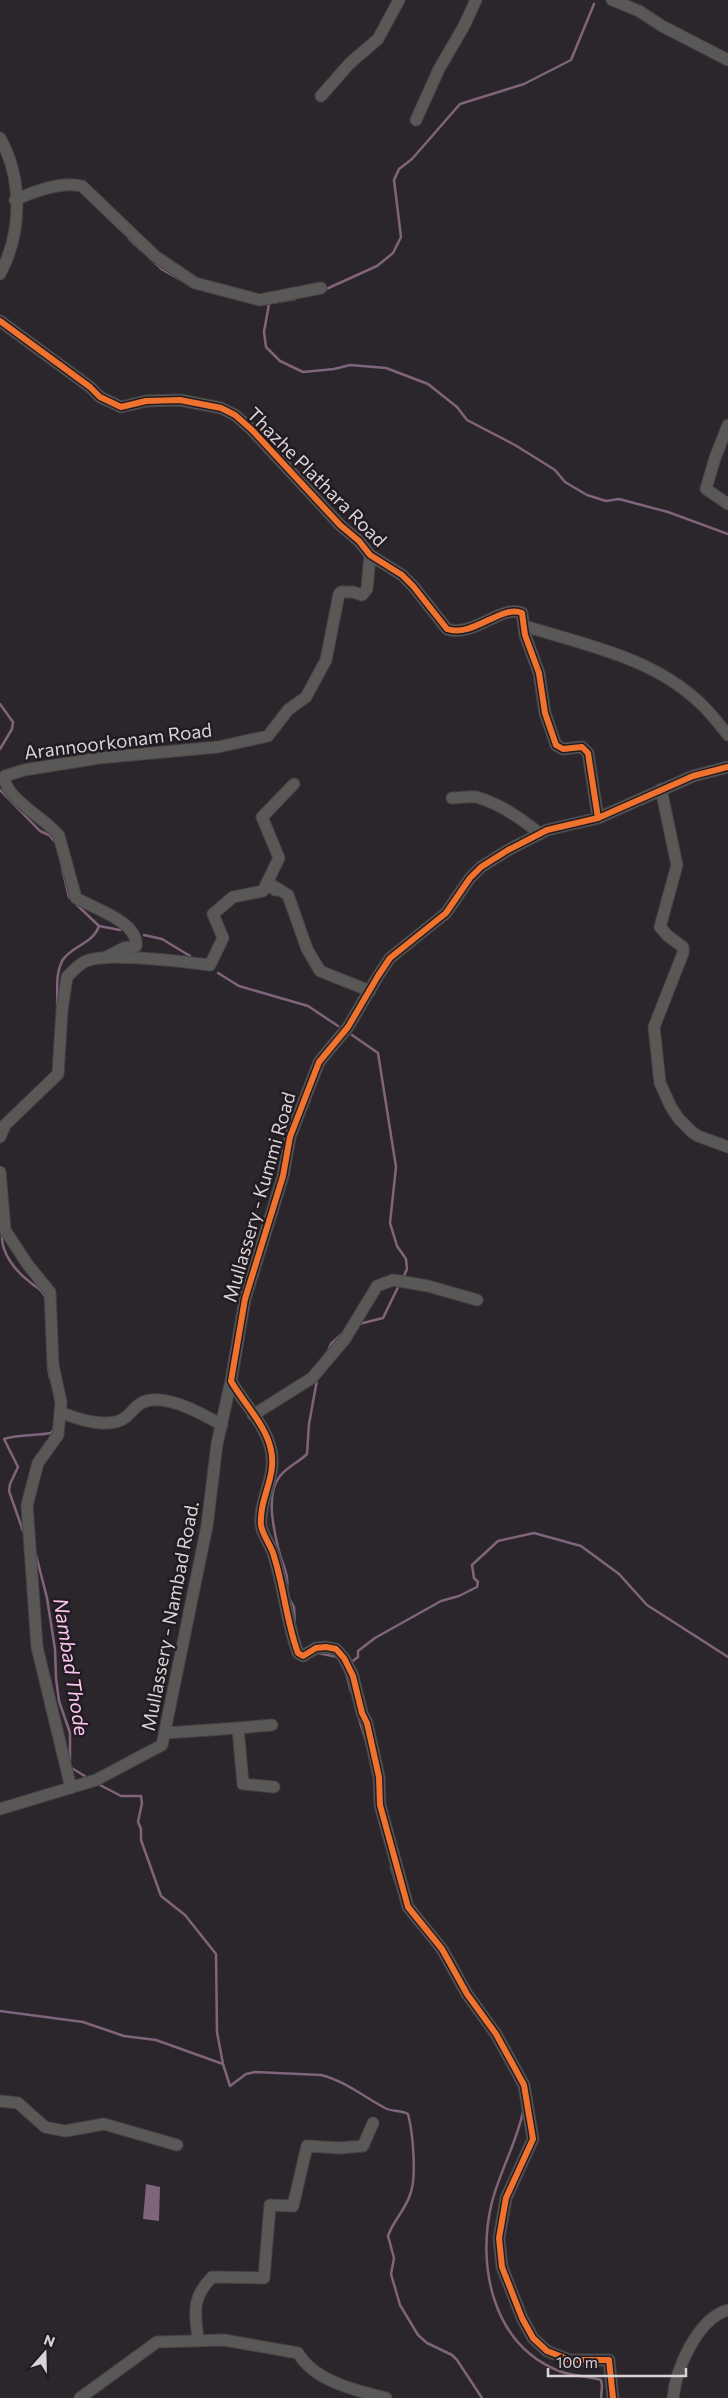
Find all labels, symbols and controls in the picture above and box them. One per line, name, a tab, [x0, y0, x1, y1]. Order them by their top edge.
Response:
street label: Thazhe Plathara Road	[243, 402, 392, 551]
street label: Arannoorkonam Road	[23, 718, 213, 763]
street label: Mullassery - Kummi Road	[217, 1089, 300, 1305]
street label: Mullassery - Nambad Road.	[136, 1499, 203, 1733]
water label: Nambad Thode	[49, 1596, 95, 1738]
north arrow	[20, 2328, 70, 2378]
text: N	[42, 2331, 57, 2350]
scale bar	[548, 2346, 686, 2378]
text: 100 m	[556, 2353, 598, 2371]

